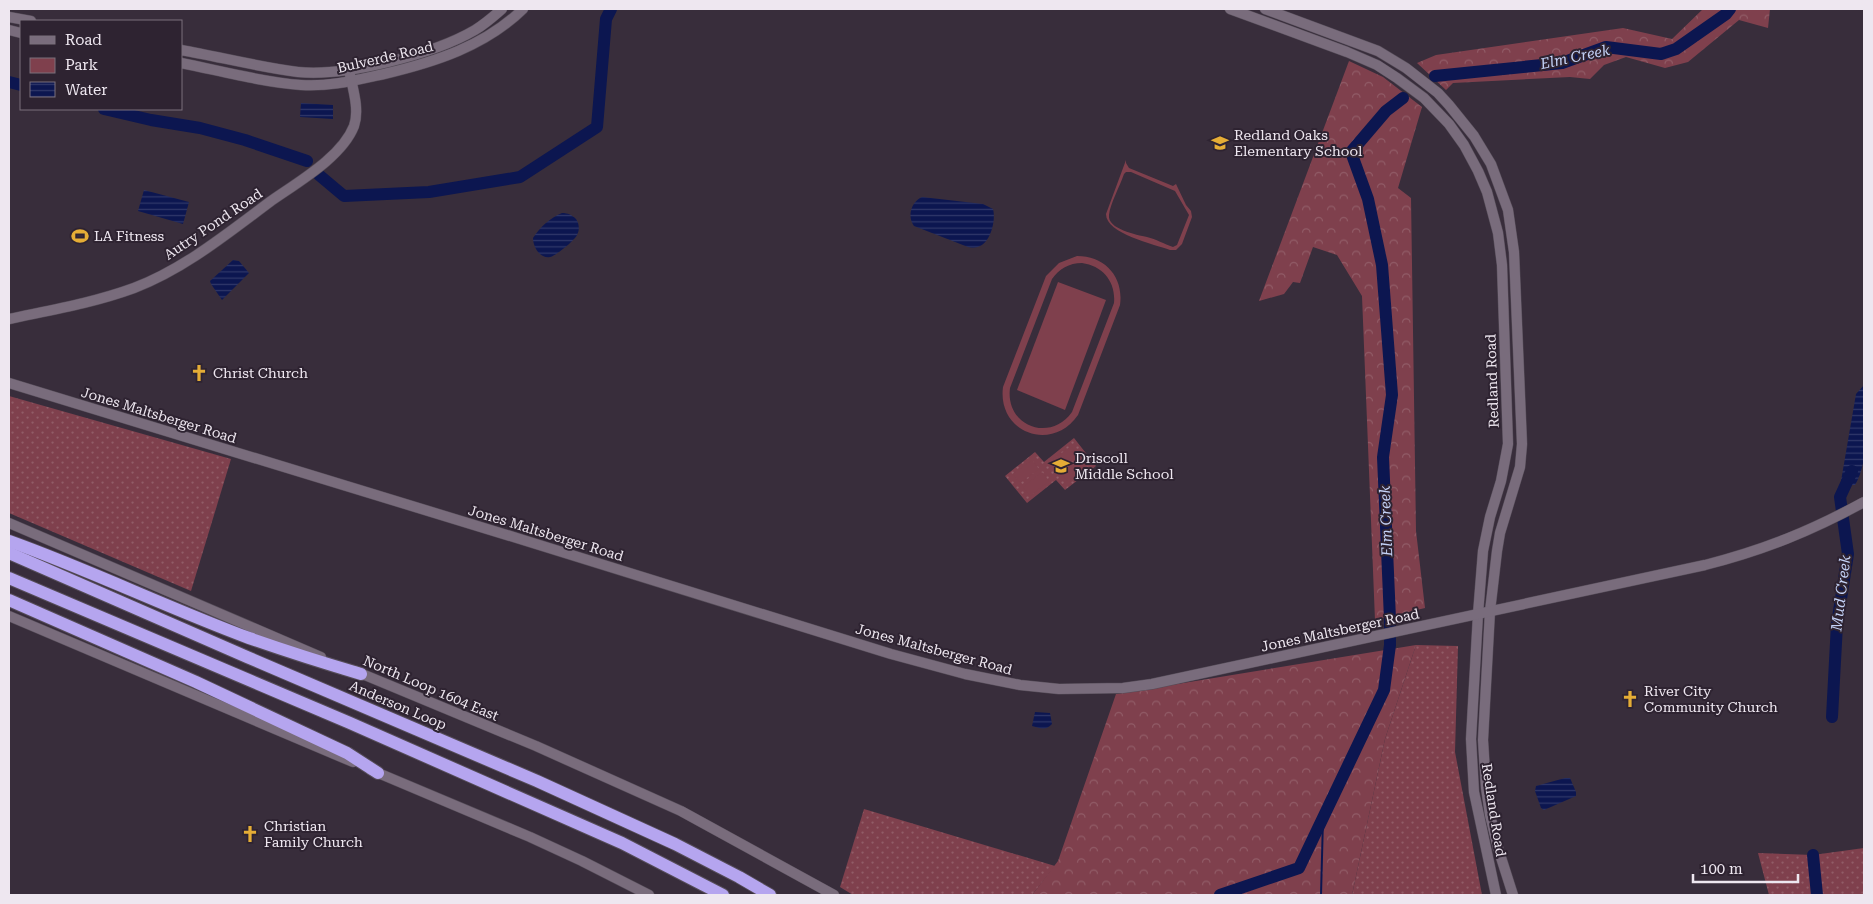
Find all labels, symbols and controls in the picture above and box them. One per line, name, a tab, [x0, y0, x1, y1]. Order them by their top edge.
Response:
legend	[20, 20, 182, 110]
text: Road	[65, 31, 102, 49]
street label: Bulverde Road	[335, 38, 435, 76]
water label: Elm Creek	[1538, 41, 1612, 73]
text: Park	[65, 56, 99, 74]
text: Water	[65, 81, 107, 99]
place label: Redland Oaks Elementary School	[1234, 127, 1363, 159]
school or university icon: Redland Oaks Elementary School	[1210, 133, 1230, 153]
street label: Autry Pond Road	[161, 185, 265, 263]
sports icon: LA Fitness	[70, 226, 90, 246]
place label: LA Fitness	[94, 228, 164, 244]
street label: Redland Road	[1482, 334, 1502, 428]
church icon: Christ Church	[189, 363, 209, 383]
place label: Christ Church	[213, 365, 308, 381]
street label: Jones Maltsberger Road	[79, 384, 239, 446]
place label: Driscoll Middle School	[1075, 450, 1174, 482]
school or university icon: Driscoll Middle School	[1051, 456, 1071, 476]
water label: Elm Creek	[1376, 484, 1396, 558]
street label: Jones Maltsberger Road	[466, 502, 626, 564]
water label: Mud Creek	[1827, 553, 1855, 633]
street label: Jones Maltsberger Road	[1259, 605, 1421, 655]
street label: Jones Maltsberger Road	[854, 620, 1014, 678]
street label: North Loop 1604 East	[361, 652, 501, 724]
street label: Anderson Loop	[347, 677, 449, 733]
place label: River City Community Church	[1644, 683, 1778, 715]
church icon: River City Community Church	[1620, 689, 1640, 709]
street label: Redland Road	[1479, 762, 1509, 858]
place label: Christian Family Church	[264, 818, 363, 850]
church icon: Christian Family Church	[240, 824, 260, 844]
scale bar	[1693, 852, 1798, 884]
text: 100 m	[1700, 860, 1743, 878]

